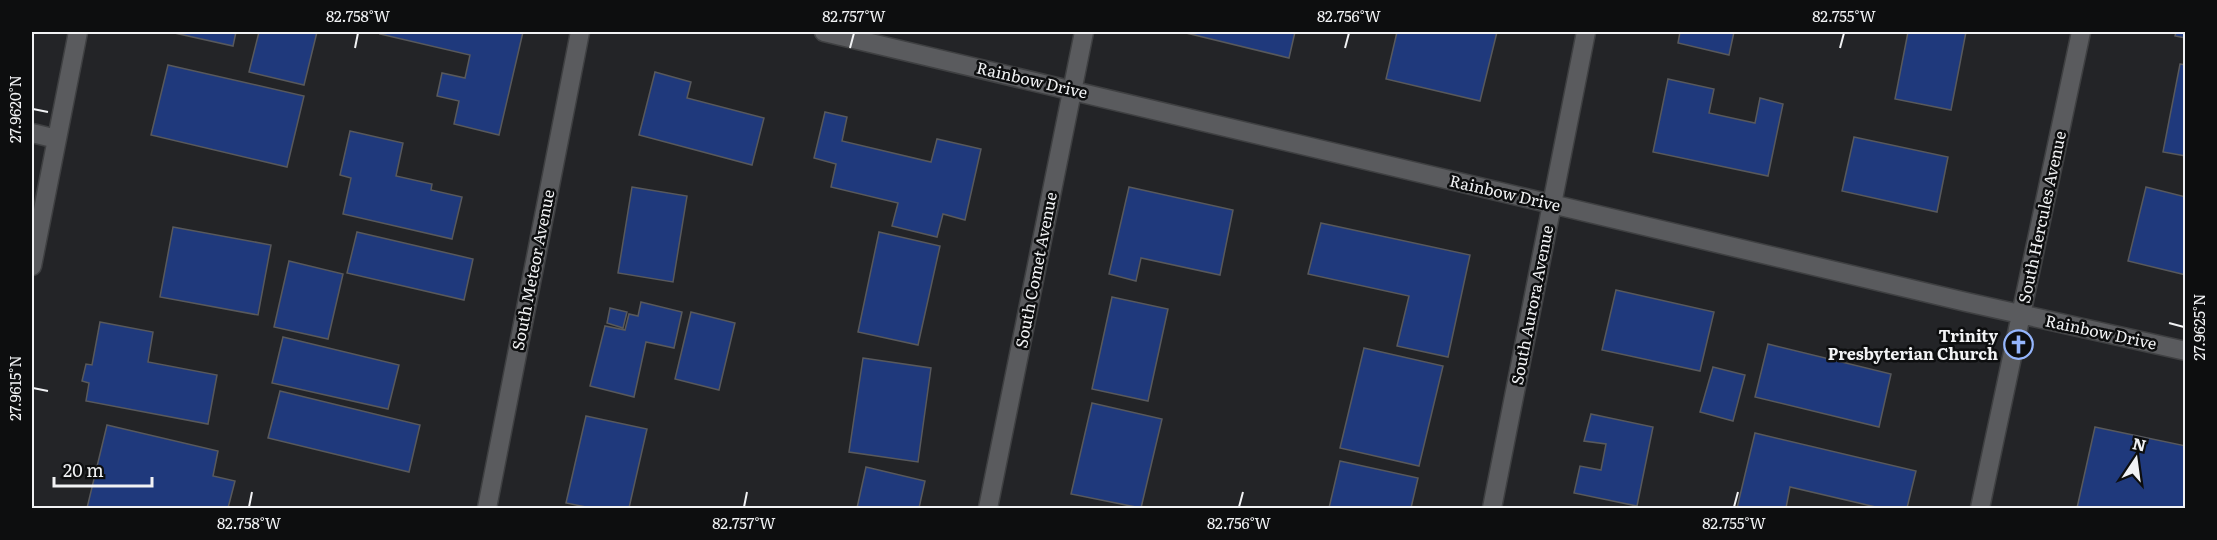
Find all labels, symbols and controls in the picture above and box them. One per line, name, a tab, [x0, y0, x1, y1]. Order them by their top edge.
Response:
text: 82.758°W	[326, 4, 391, 27]
text: 82.757°W	[822, 4, 886, 27]
text: 82.756°W	[1317, 4, 1382, 27]
text: 82.755°W	[1812, 4, 1876, 27]
street label: Rainbow Drive	[974, 55, 1090, 103]
text: 27.9620°N	[3, 75, 26, 143]
street label: South Hercules Avenue	[2011, 128, 2071, 305]
street label: Rainbow Drive	[1447, 168, 1563, 216]
street label: South Meteor Avenue	[505, 187, 559, 352]
street label: South Comet Avenue	[1008, 190, 1062, 350]
street label: South Aurora Avenue	[1504, 223, 1558, 387]
text: 27.9625°N	[2187, 293, 2210, 361]
street label: Rainbow Drive	[2043, 307, 2159, 355]
place label: Trinity Presbyterian Church	[1828, 323, 1998, 365]
church icon: Trinity Presbyterian Church	[2003, 329, 2035, 361]
text: 27.9615°N	[3, 355, 26, 421]
north arrow	[2106, 429, 2166, 489]
text: N	[2130, 430, 2149, 457]
scale bar	[54, 450, 152, 488]
text: 20 m	[63, 456, 104, 483]
text: 82.758°W	[217, 511, 282, 534]
text: 82.757°W	[712, 511, 776, 534]
text: 82.756°W	[1207, 511, 1272, 534]
text: 82.755°W	[1702, 511, 1766, 534]

